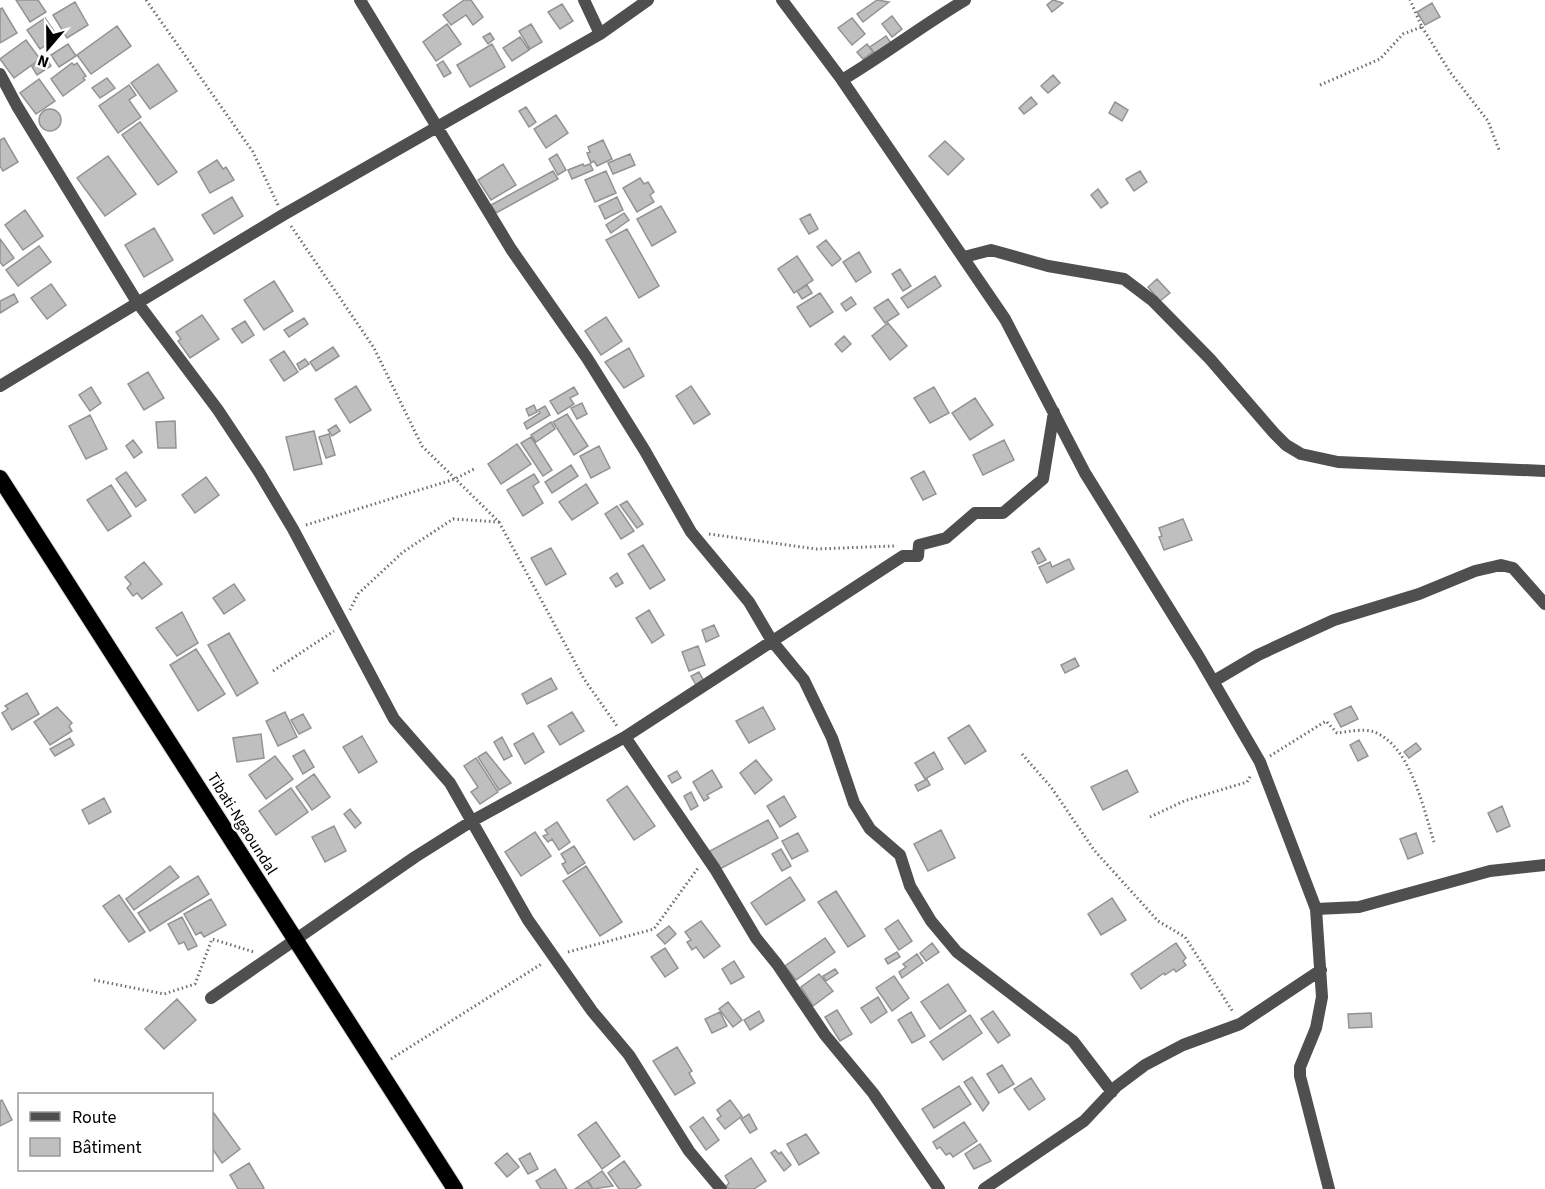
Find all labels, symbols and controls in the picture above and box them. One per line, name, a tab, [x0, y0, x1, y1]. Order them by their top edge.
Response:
north arrow	[18, 18, 78, 78]
text: N	[34, 49, 52, 73]
street label: Tibati-Ngaoundal	[202, 768, 282, 879]
legend	[18, 1093, 213, 1171]
text: Route	[72, 1105, 116, 1130]
text: Bâtiment	[72, 1135, 142, 1160]

